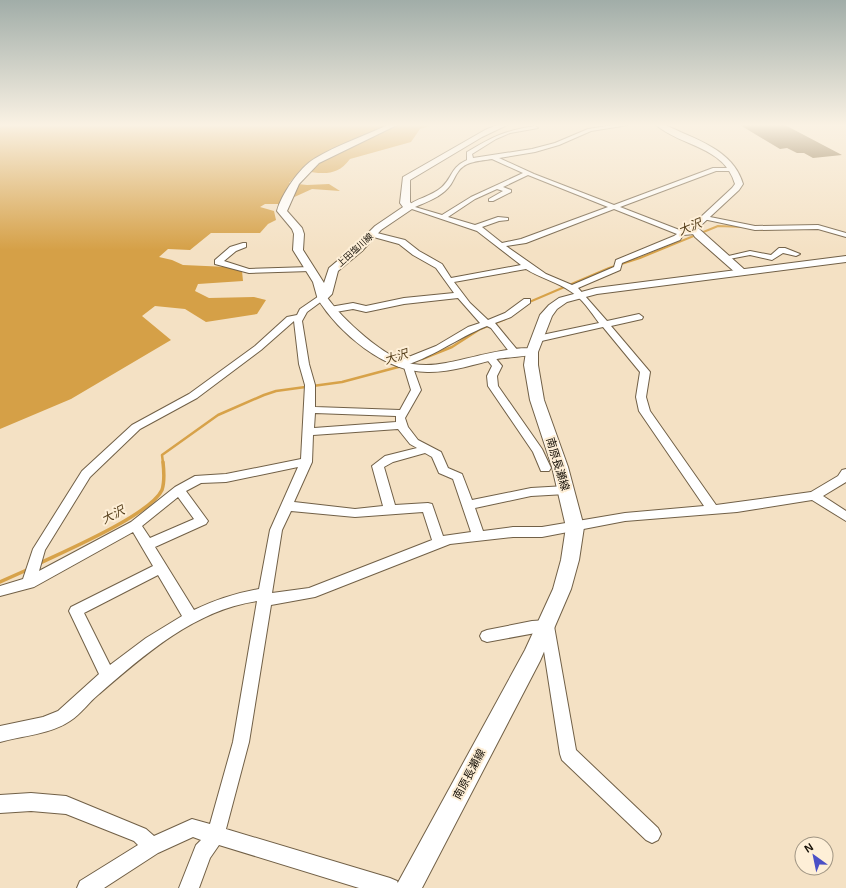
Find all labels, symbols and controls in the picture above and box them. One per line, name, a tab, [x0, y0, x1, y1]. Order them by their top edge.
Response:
water label: 大沢	[676, 215, 706, 238]
street label: 上田塩川線	[334, 230, 376, 269]
water label: 大沢	[382, 346, 411, 367]
street label: 南原長瀬線	[544, 436, 572, 492]
water label: 大沢	[99, 502, 129, 527]
street label: 南原長瀬線	[451, 747, 487, 801]
north arrow	[794, 836, 834, 876]
text: N	[802, 840, 815, 855]

